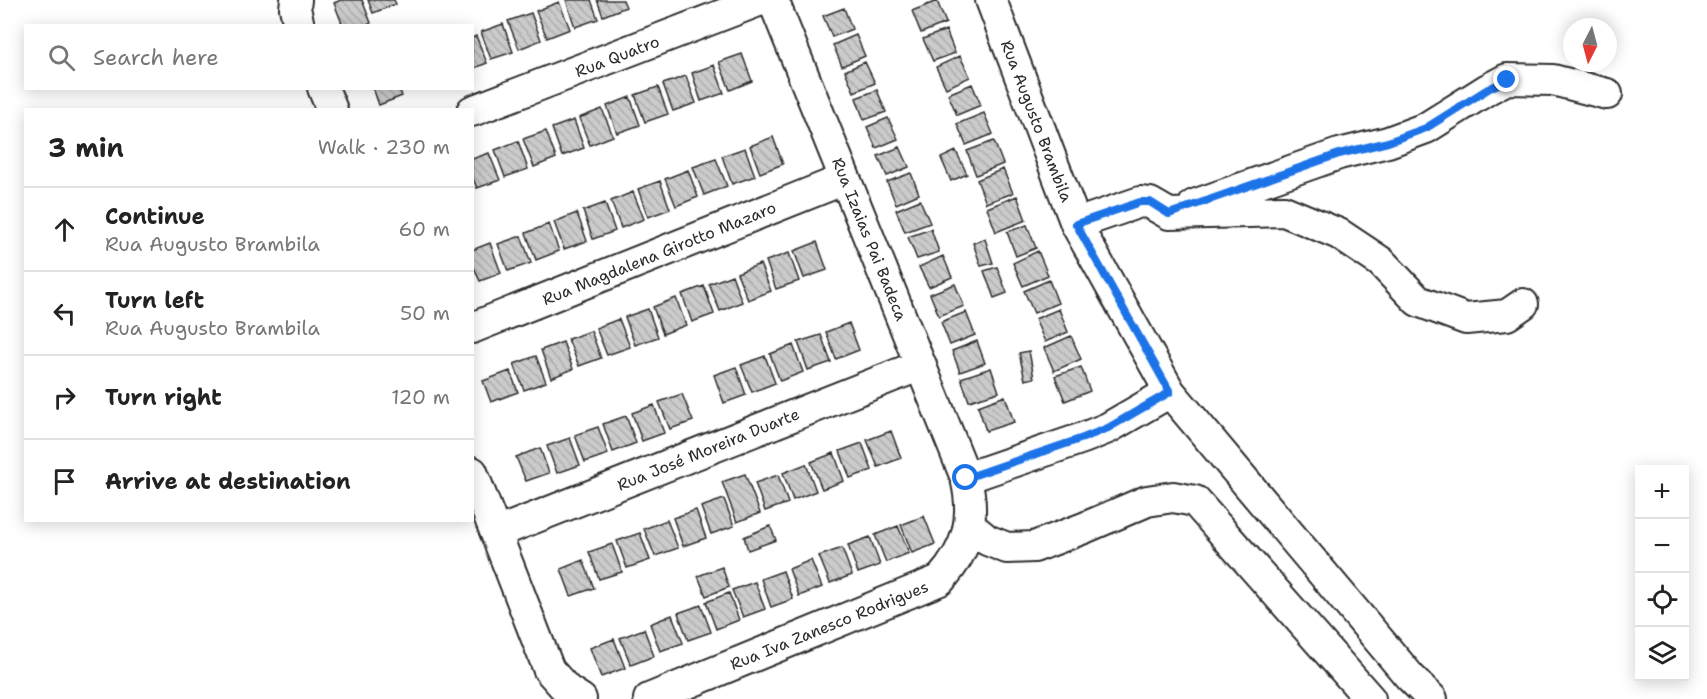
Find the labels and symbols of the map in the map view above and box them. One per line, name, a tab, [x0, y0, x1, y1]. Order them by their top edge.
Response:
north arrow	[1563, 18, 1617, 72]
street label: Rua Quatro	[572, 31, 662, 82]
street label: Rua Augusto Brambila	[996, 37, 1077, 205]
route end	[1493, 66, 1519, 92]
street label: Rua Izaias Pai Badeca	[827, 154, 912, 324]
street label: Rua Magdalena Girotto Mazaro	[539, 197, 779, 310]
street label: Rua José Moreira Duarte	[614, 403, 802, 496]
route start	[952, 464, 978, 490]
street label: Rua Iva Zanesco Rodrigues	[727, 576, 932, 675]

